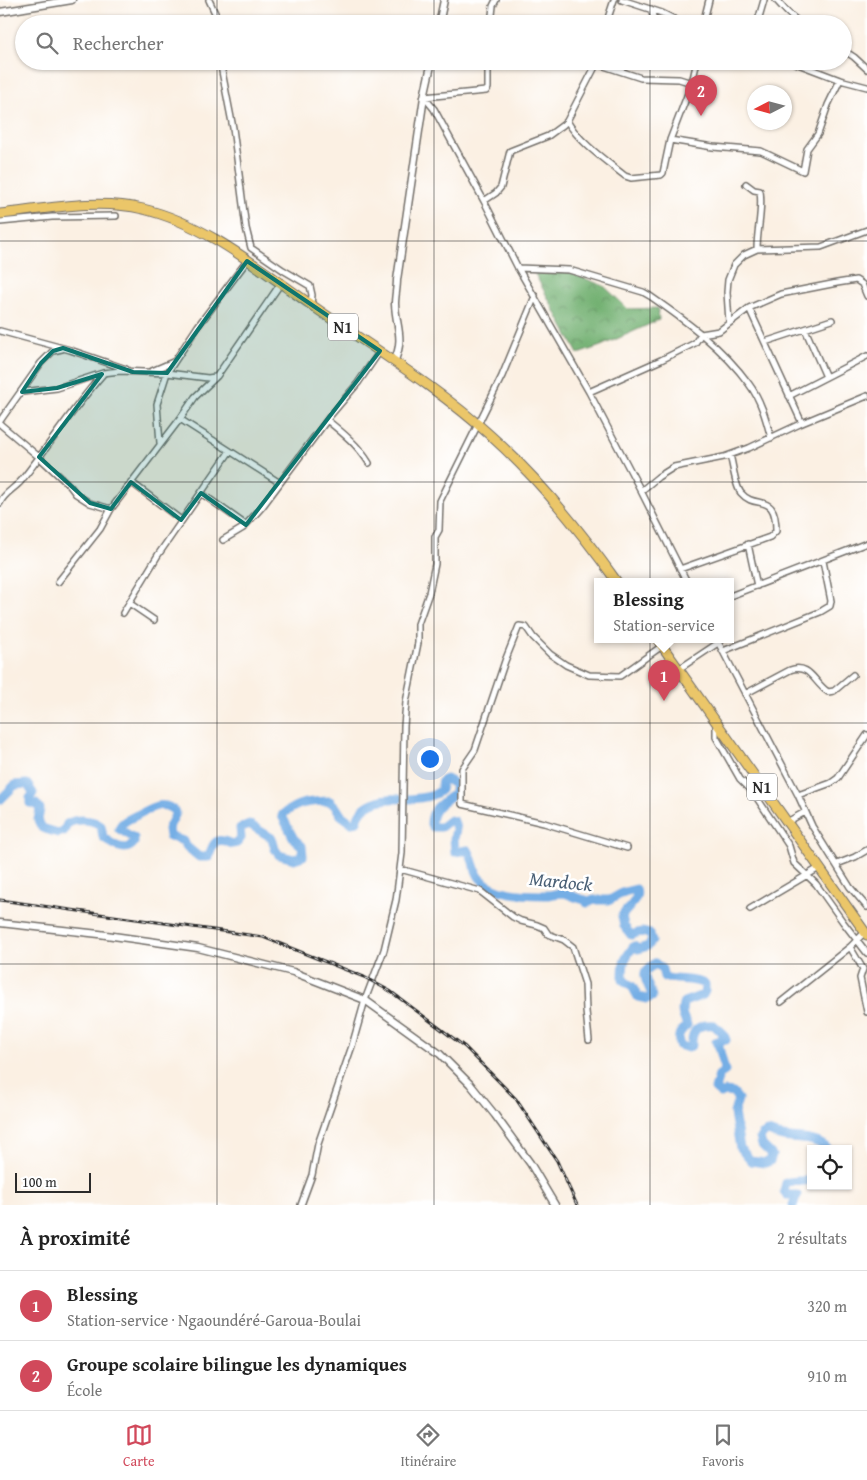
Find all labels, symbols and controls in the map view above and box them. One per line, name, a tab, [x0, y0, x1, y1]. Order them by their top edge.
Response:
search box	[15, 15, 852, 70]
icon: search	[33, 29, 61, 57]
text: Rechercher	[73, 29, 164, 57]
pin: 2	[685, 75, 717, 116]
north arrow	[747, 85, 792, 130]
road number: N1	[328, 314, 358, 341]
popup	[594, 578, 734, 643]
text: Blessing	[613, 585, 684, 613]
text: Station-service	[613, 613, 715, 637]
pin: 1	[648, 660, 680, 701]
your location	[417, 746, 443, 772]
road number: N1	[747, 774, 777, 800]
water label: Mardock	[528, 864, 594, 898]
map controls	[807, 1145, 852, 1190]
button: locate	[807, 1145, 852, 1190]
scale bar	[15, 1170, 91, 1193]
text: 100 m	[22, 1172, 57, 1192]
text: À proximité	[20, 1222, 130, 1253]
text: 2 résultats	[777, 1226, 847, 1250]
text: Blessing	[67, 1280, 137, 1308]
text: 1	[32, 1294, 40, 1318]
text: 320 m	[807, 1294, 847, 1318]
text: Station-service · Ngaoundéré-Garoua-Boulai	[67, 1308, 361, 1332]
text: Groupe scolaire bilingue les dynamiques	[67, 1350, 407, 1378]
text: 2	[32, 1364, 40, 1388]
text: 910 m	[807, 1364, 847, 1388]
text: École	[67, 1378, 102, 1402]
tab: Carte	[123, 1421, 154, 1471]
tab: Itinéraire	[400, 1421, 456, 1471]
tab: Favoris	[702, 1421, 744, 1471]

